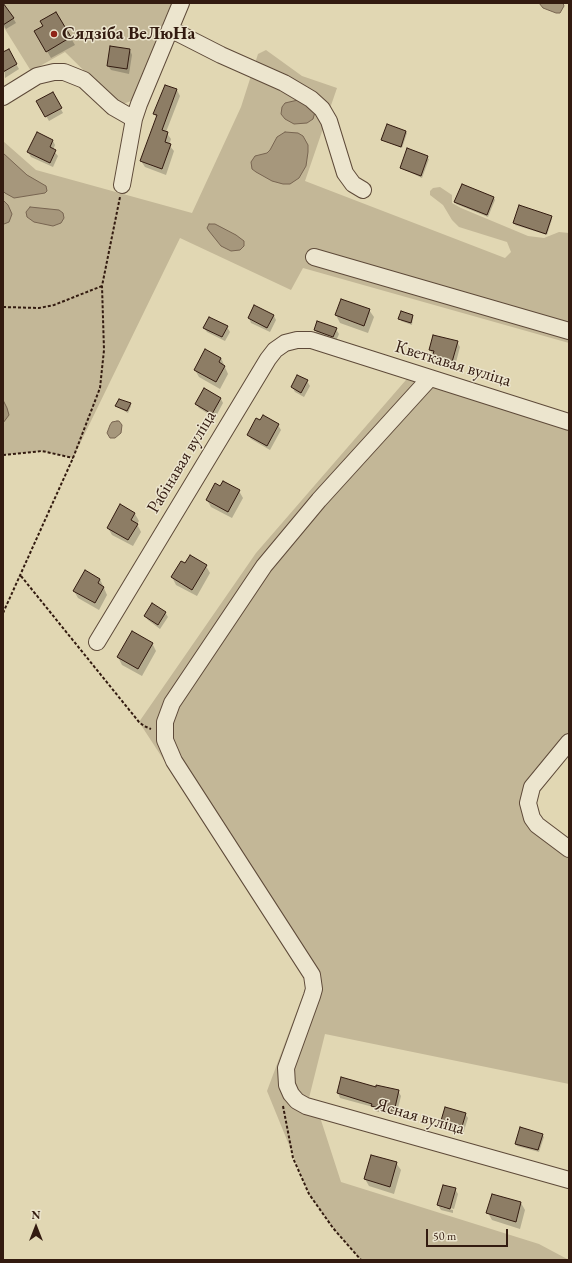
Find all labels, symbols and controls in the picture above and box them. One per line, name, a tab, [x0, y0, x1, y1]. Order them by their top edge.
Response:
place label: Сядзіба ВеЛюНа	[62, 23, 195, 45]
marker: Сядзіба ВеЛюНа	[49, 29, 59, 39]
street label: Кветкавая вуліца	[392, 336, 514, 392]
street label: Рабінавая вуліца	[143, 407, 221, 517]
street label: Ясная вуліца	[373, 1094, 467, 1140]
north arrow	[16, 1207, 56, 1247]
text: N	[32, 1208, 40, 1222]
scale bar	[428, 1221, 510, 1247]
text: 50 m	[433, 1228, 456, 1244]

